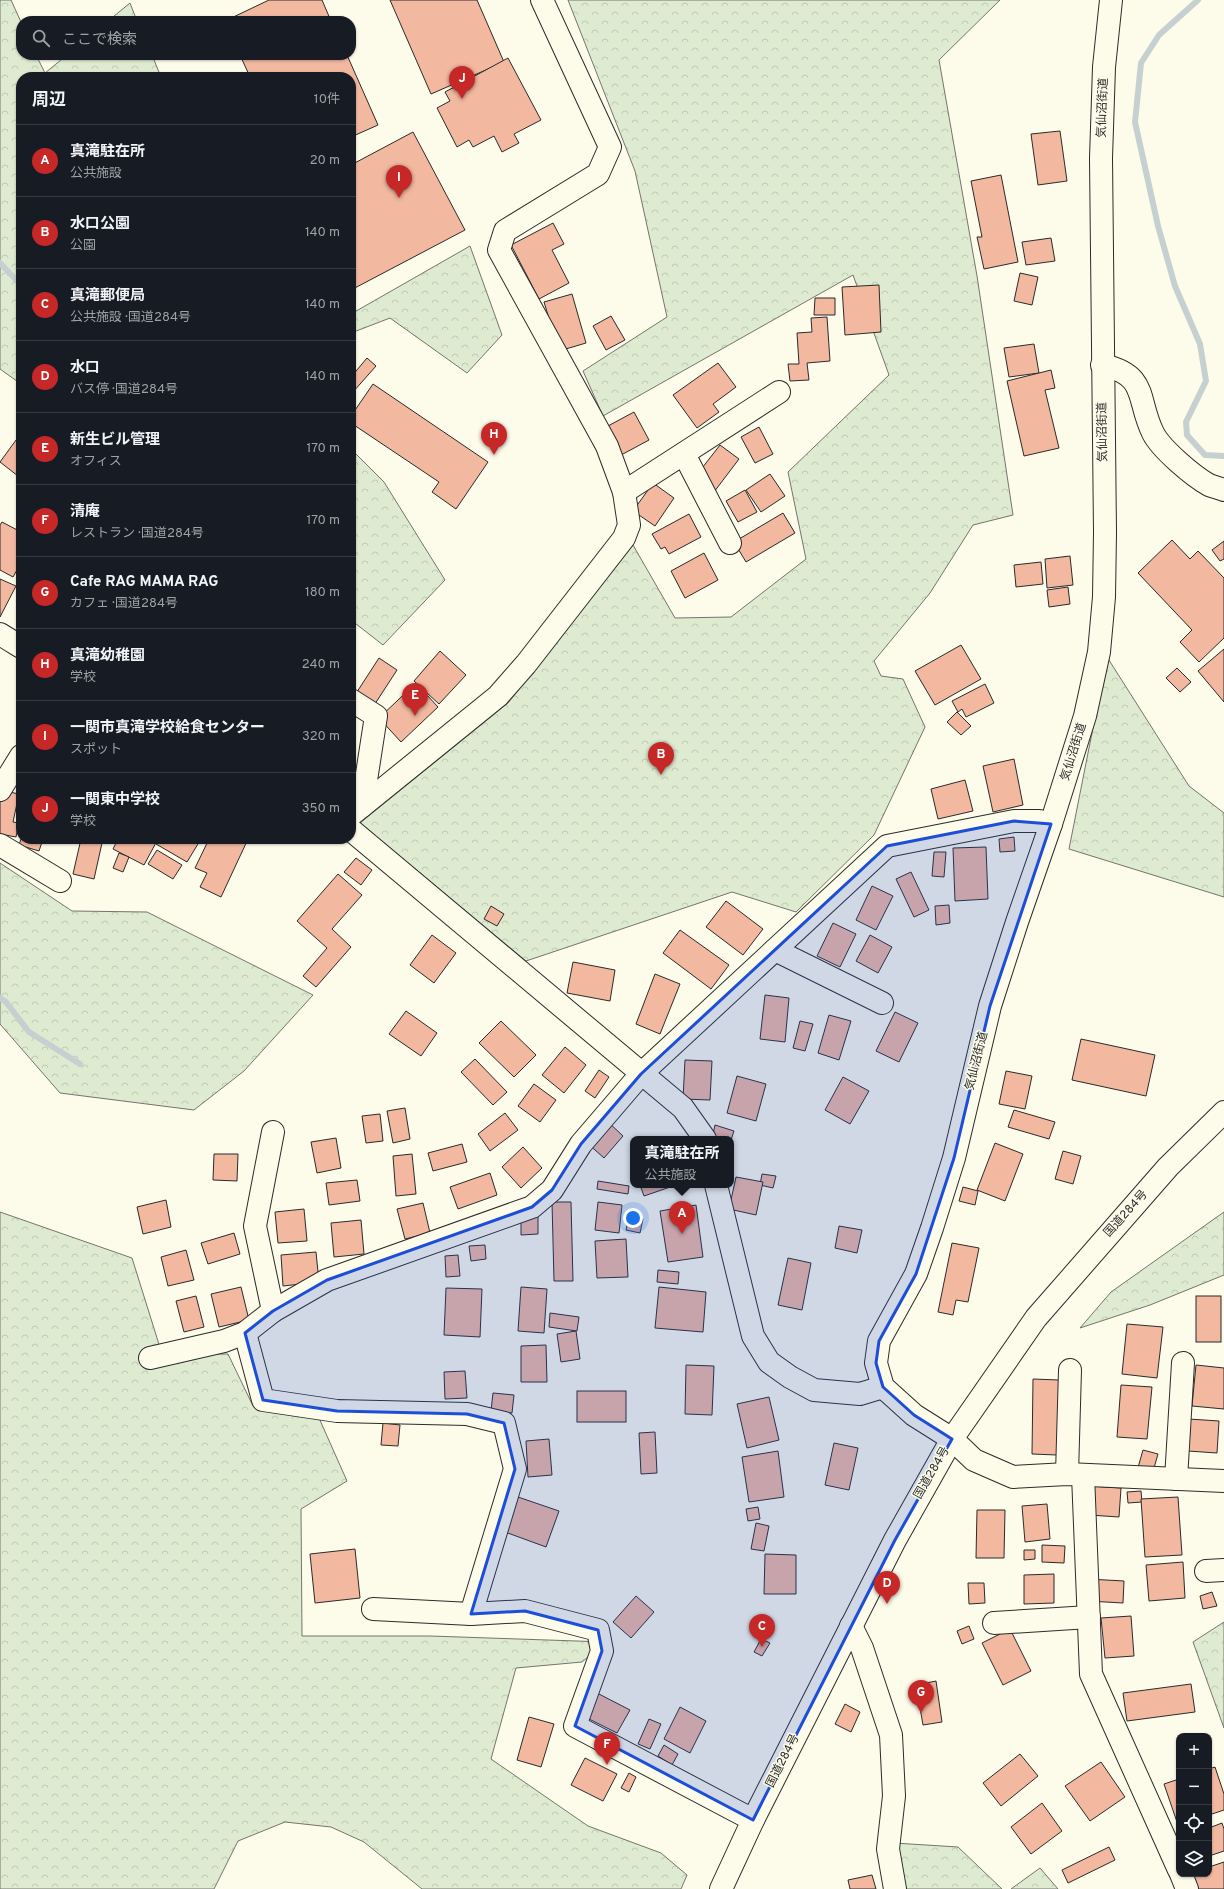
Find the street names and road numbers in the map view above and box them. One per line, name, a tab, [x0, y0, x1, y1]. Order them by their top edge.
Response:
street label: 気仙沼街道	[1094, 78, 1112, 138]
street label: 気仙沼街道	[1094, 402, 1112, 462]
street label: 気仙沼街道	[1058, 721, 1090, 783]
street label: 気仙沼街道	[962, 1030, 992, 1092]
street label: 国道284号	[1101, 1187, 1151, 1241]
street label: 国道284号	[911, 1444, 953, 1502]
street label: 国道284号	[763, 1731, 803, 1791]

